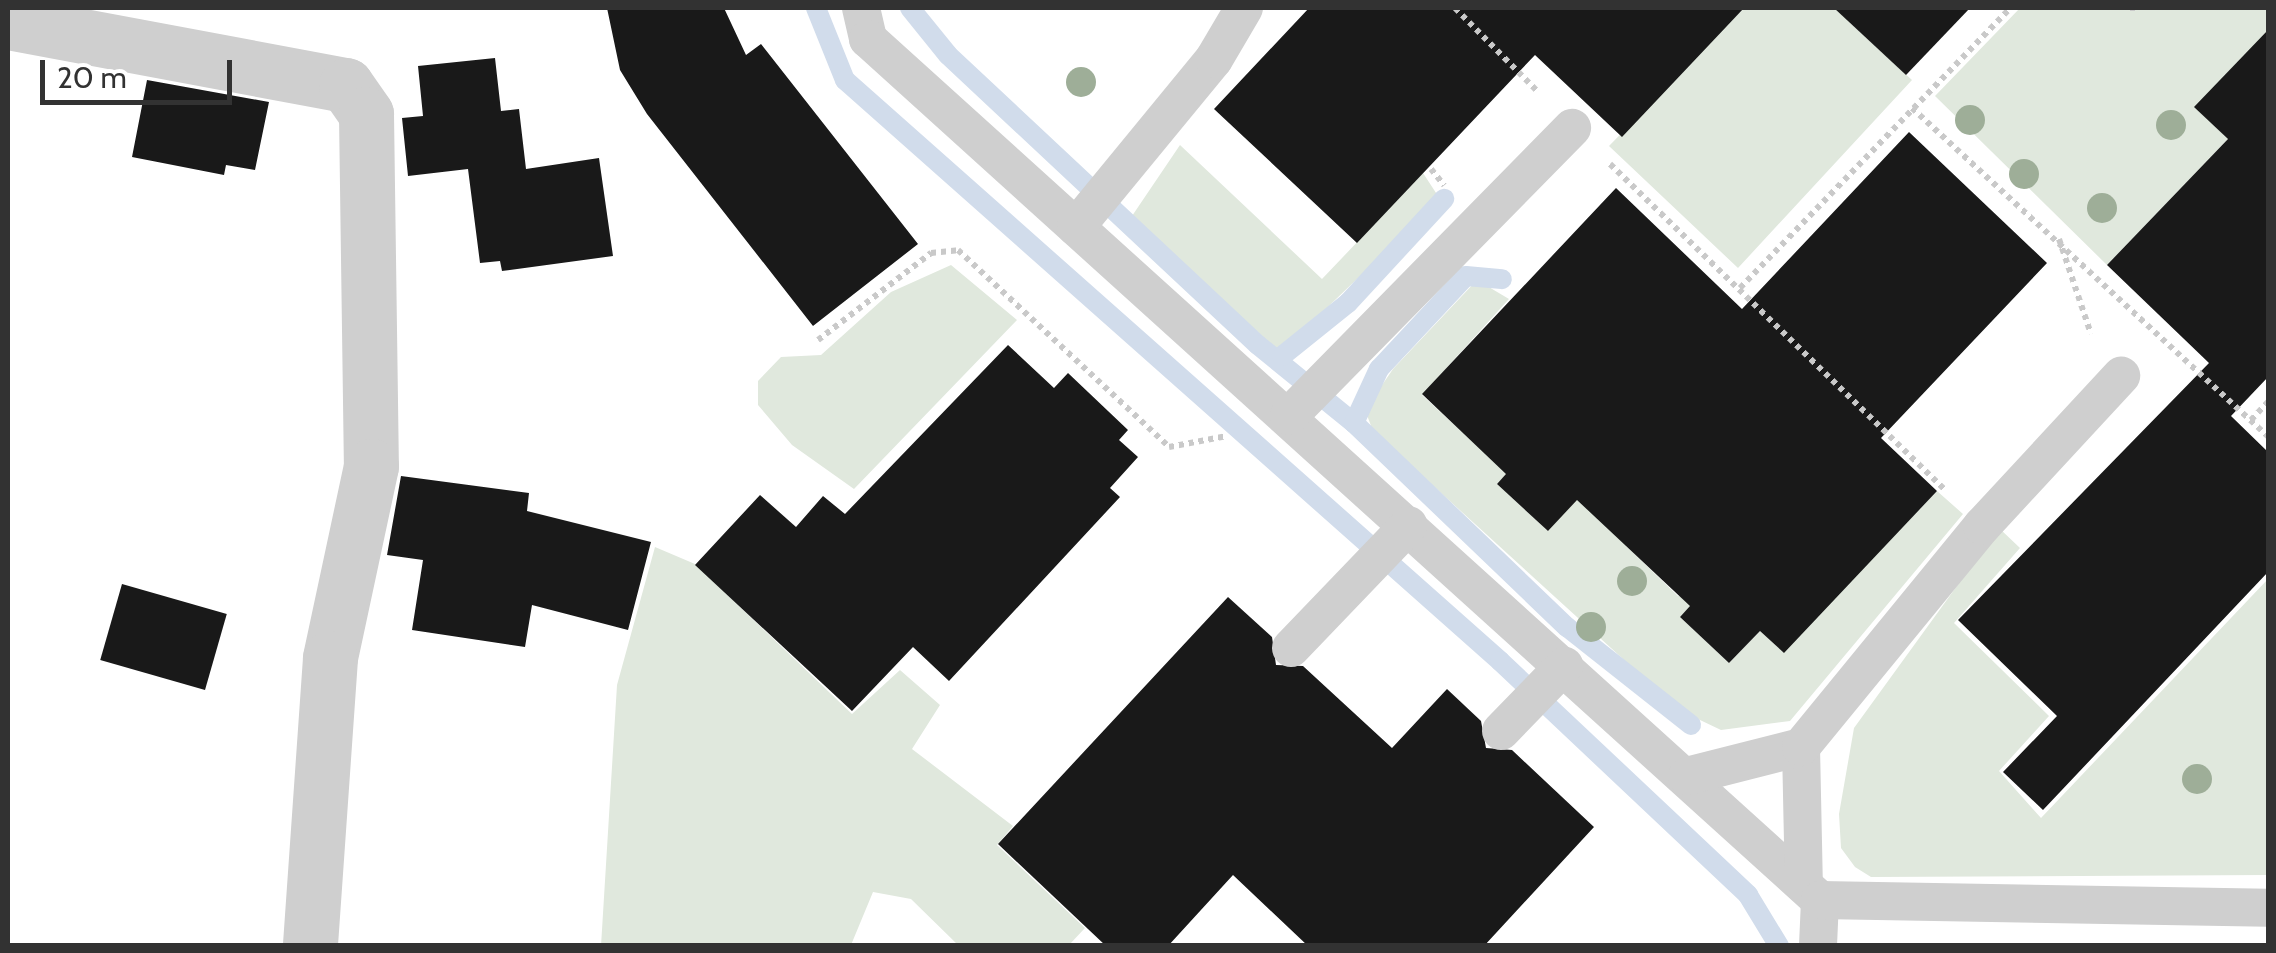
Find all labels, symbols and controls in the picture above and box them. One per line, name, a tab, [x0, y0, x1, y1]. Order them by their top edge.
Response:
scale bar	[45, 40, 238, 102]
text: 20 m	[57, 59, 127, 96]

